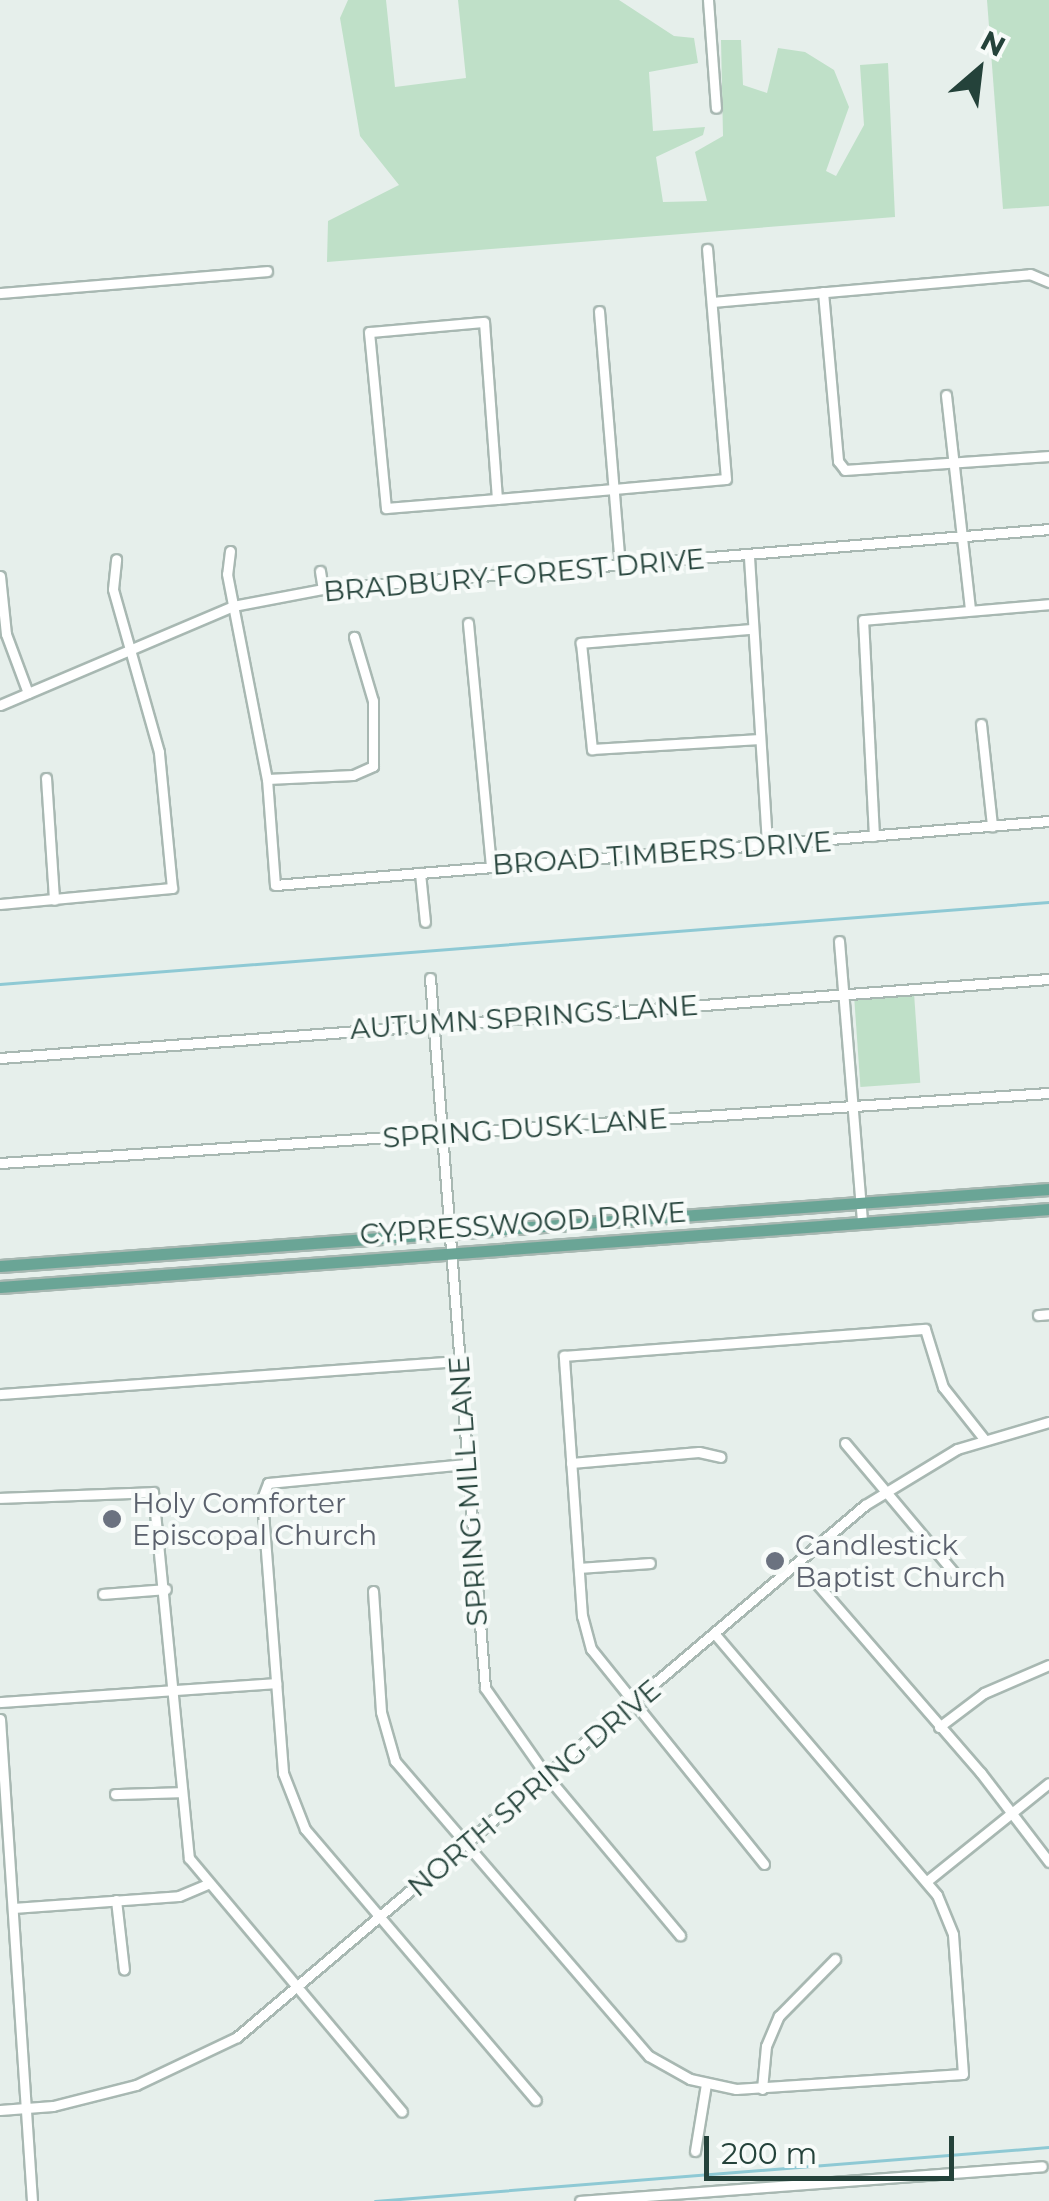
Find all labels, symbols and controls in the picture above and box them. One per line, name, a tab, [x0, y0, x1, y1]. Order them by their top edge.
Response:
north arrow	[929, 20, 1029, 120]
text: N	[975, 23, 1011, 64]
street label: BRADBURY FOREST DRIVE	[322, 542, 706, 608]
street label: BROAD TIMBERS DRIVE	[491, 824, 833, 882]
street label: AUTUMN SPRINGS LANE	[349, 988, 699, 1046]
street label: SPRING DUSK LANE	[382, 1101, 668, 1155]
street label: CYPRESSWOOD DRIVE	[359, 1195, 687, 1251]
street label: SPRING MILL LANE	[442, 1355, 494, 1627]
place label: Holy Comforter Episcopal Church	[132, 1486, 377, 1552]
marker: Holy Comforter Episcopal Church	[101, 1508, 123, 1530]
place label: Candlestick Baptist Church	[795, 1528, 1006, 1594]
marker: Candlestick Baptist Church	[764, 1550, 786, 1572]
street label: NORTH SPRING DRIVE	[401, 1673, 667, 1903]
scale bar	[709, 2116, 959, 2178]
text: 200 m	[721, 2135, 817, 2172]

